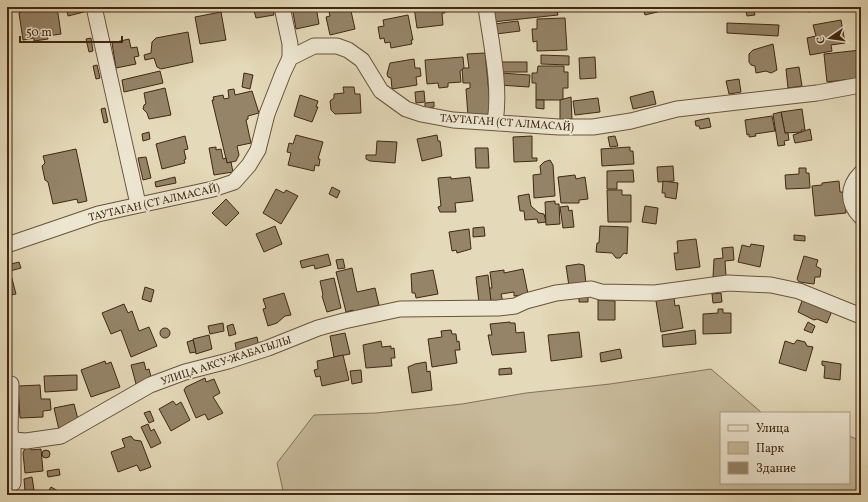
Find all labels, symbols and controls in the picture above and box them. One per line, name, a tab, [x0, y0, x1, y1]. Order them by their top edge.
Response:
scale bar	[20, 18, 122, 44]
north arrow	[810, 18, 850, 58]
text: 50 m	[26, 25, 52, 41]
text: С	[814, 35, 830, 45]
street label: ТАУТАГАН (СТ АЛМАСАЙ)	[439, 111, 574, 136]
street label: ТАУТАГАН (СТ АЛМАСАЙ)	[87, 181, 222, 226]
street label: УЛИЦА АКСУ-ЖАБАГЫЛЫ	[159, 333, 294, 390]
legend	[720, 412, 850, 484]
text: Улица	[756, 421, 789, 437]
text: Парк	[756, 441, 784, 457]
text: Здание	[756, 461, 796, 477]

